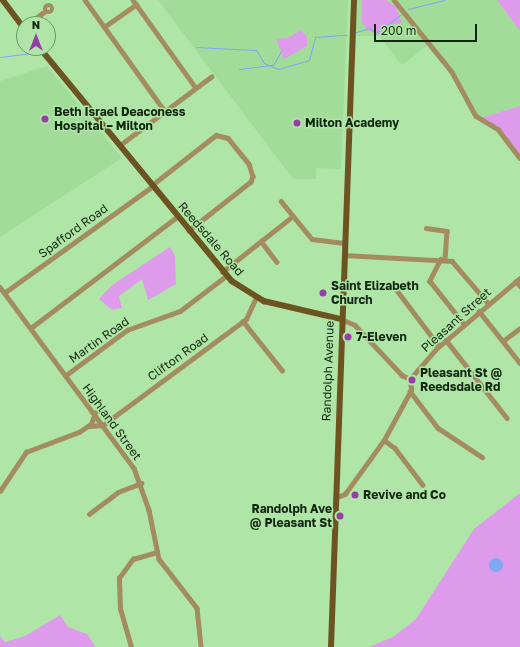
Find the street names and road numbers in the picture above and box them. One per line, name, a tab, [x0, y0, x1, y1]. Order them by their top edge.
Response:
street label: Reedsdale Road	[175, 199, 247, 279]
street label: Spafford Road	[36, 201, 110, 261]
street label: Pleasant Street	[418, 285, 494, 355]
street label: Martin Road	[66, 314, 132, 366]
street label: Randolph Avenue	[319, 320, 337, 422]
street label: Clifton Road	[145, 330, 211, 384]
street label: Highland Street	[79, 381, 145, 463]

